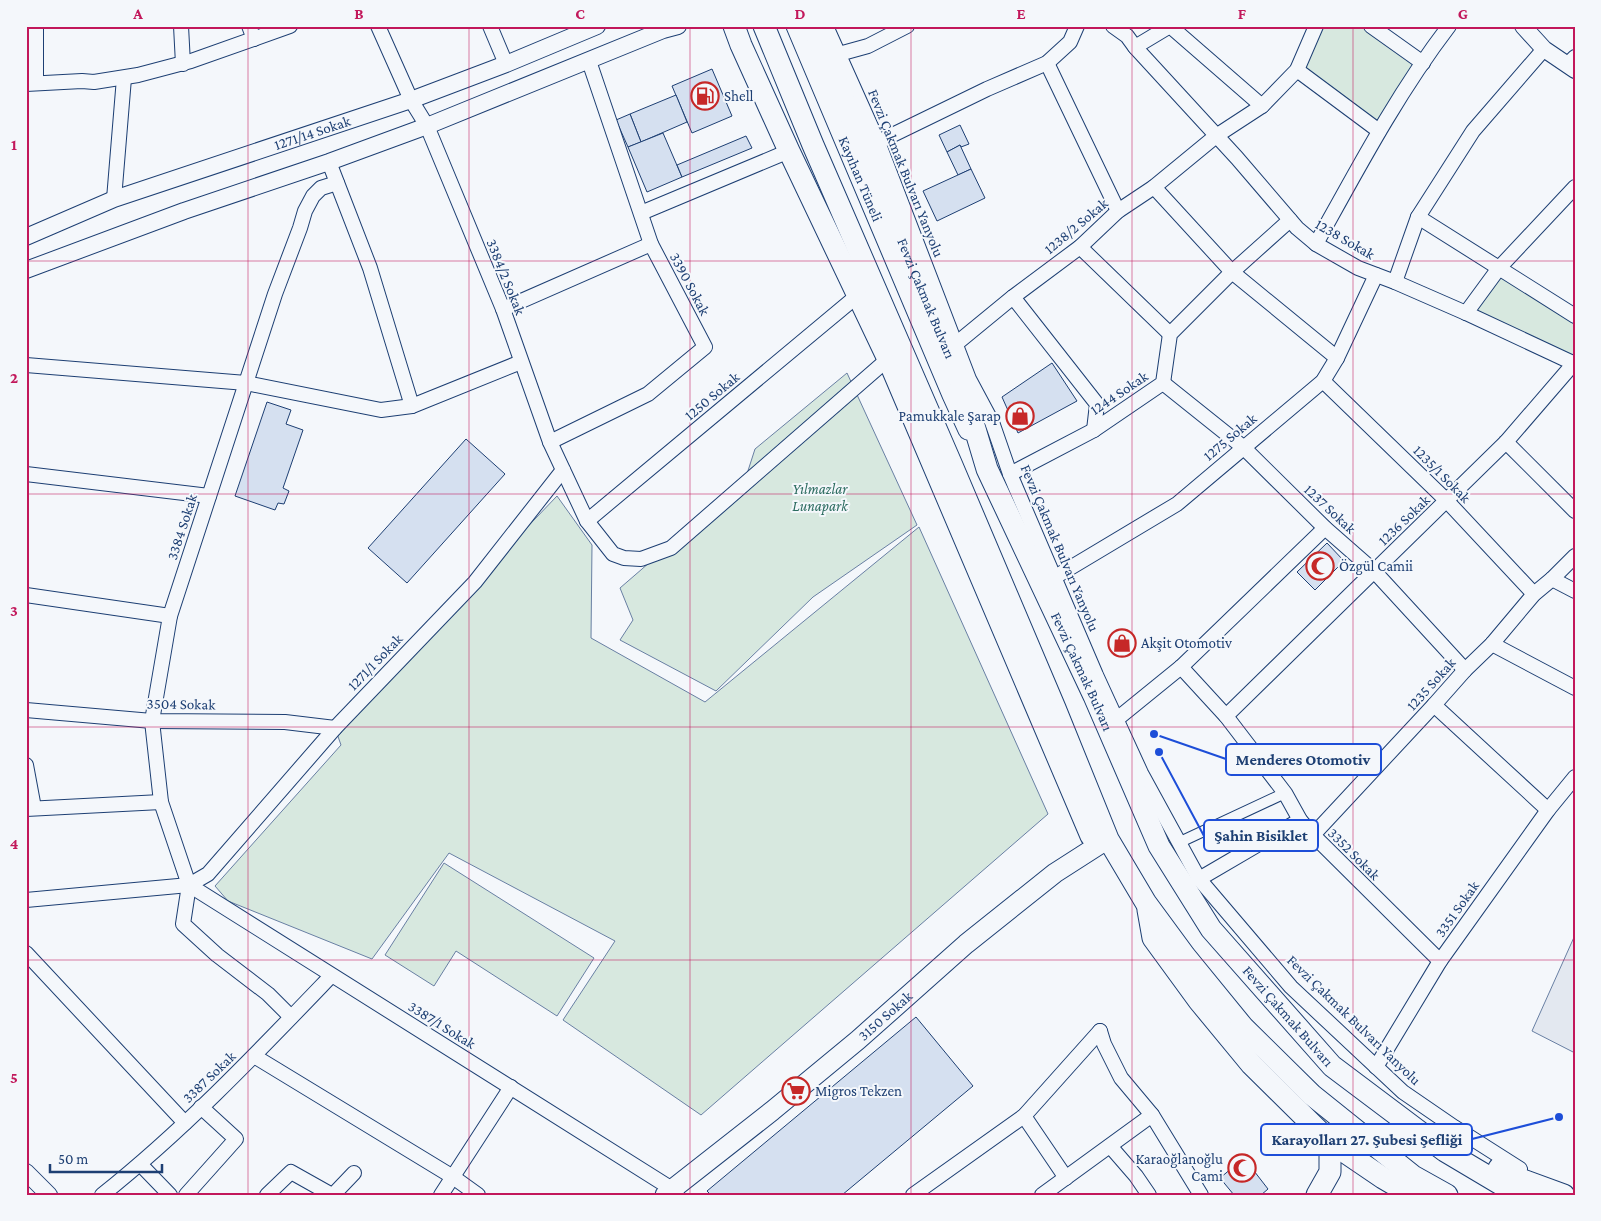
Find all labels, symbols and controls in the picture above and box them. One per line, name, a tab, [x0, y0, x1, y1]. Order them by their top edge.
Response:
text: A	[132, 5, 143, 22]
text: B	[354, 5, 364, 22]
text: C	[575, 5, 585, 22]
text: D	[794, 5, 806, 22]
text: E	[1016, 5, 1026, 22]
text: F	[1238, 5, 1247, 22]
text: G	[1458, 5, 1468, 22]
fuel station icon: Shell	[690, 81, 720, 111]
street label: Fevzi Çakmak Bulvarı Yanyolu	[864, 87, 947, 260]
place label: Shell	[724, 88, 754, 104]
street label: 1271/14 Sokak	[272, 112, 353, 153]
street label: Kayıhan Tüneli	[836, 134, 886, 224]
text: 1	[11, 136, 17, 153]
street label: 1238/2 Sokak	[1041, 194, 1112, 257]
street label: 1238 Sokak	[1313, 216, 1378, 263]
street label: Fevzi Çakmak Bulvarı	[894, 236, 958, 361]
street label: 3384/2 Sokak	[484, 237, 529, 318]
street label: 3390 Sokak	[667, 250, 714, 319]
street label: 1244 Sokak	[1087, 367, 1151, 418]
street label: 1250 Sokak	[682, 368, 743, 423]
text: 2	[10, 369, 18, 386]
shop icon: Pamukkale Şarap	[1005, 401, 1035, 431]
place label: Pamukkale Şarap	[898, 408, 1001, 425]
street label: 1275 Sokak	[1200, 410, 1260, 464]
street label: 1235/1 Sokak	[1410, 442, 1474, 506]
street label: Fevzi Çakmak Bulvarı Yanyolu	[1017, 462, 1102, 634]
park label: Yılmazlar Lunapark	[792, 481, 849, 515]
street label: 1237 Sokak	[1301, 481, 1360, 537]
street label: 3384 Sokak	[164, 491, 200, 562]
street label: 1236 Sokak	[1375, 491, 1434, 548]
mosque icon: Özgül Camii	[1305, 551, 1335, 581]
place label: Özgül Camii	[1339, 558, 1413, 575]
text: 3	[10, 602, 18, 619]
street label: Fevzi Çakmak Bulvarı	[1048, 610, 1116, 733]
shop icon: Akşit Otomotiv	[1107, 628, 1137, 658]
street label: 1271/1 Sokak	[344, 630, 406, 693]
place label: Akşit Otomotiv	[1141, 635, 1232, 652]
street label: 1235 Sokak	[1403, 654, 1459, 713]
street label: 3504 Sokak	[146, 695, 216, 713]
callout: Menderes Otomotiv	[1226, 744, 1381, 775]
text: Menderes Otomotiv	[1236, 751, 1371, 768]
callout: Şahin Bisiklet	[1204, 820, 1318, 851]
street label: 3352 Sokak	[1325, 825, 1384, 884]
text: Şahin Bisiklet	[1214, 827, 1308, 844]
text: 4	[10, 835, 19, 852]
street label: 3351 Sokak	[1432, 877, 1483, 940]
street label: Fevzi Çakmak Bulvarı Yanyolu	[1283, 952, 1424, 1089]
street label: Fevzi Çakmak Bulvarı	[1239, 963, 1337, 1070]
street label: 3150 Sokak	[855, 987, 916, 1044]
street label: 3387/1 Sokak	[406, 998, 479, 1052]
street label: 3387 Sokak	[179, 1047, 239, 1106]
text: 5	[10, 1069, 18, 1086]
supermarket icon: Migros Tekzen	[781, 1076, 811, 1106]
place label: Migros Tekzen	[815, 1083, 902, 1100]
callout: Karayolları 27. Şubesi Şefliği	[1261, 1124, 1472, 1155]
text: Karayolları 27. Şubesi Şefliği	[1271, 1131, 1463, 1148]
scale bar	[50, 1141, 162, 1173]
text: 50 m	[58, 1151, 88, 1167]
place label: Karaoğlanoğlu Cami	[1135, 1151, 1223, 1184]
mosque icon: Karaoğlanoğlu Cami	[1227, 1153, 1257, 1183]

